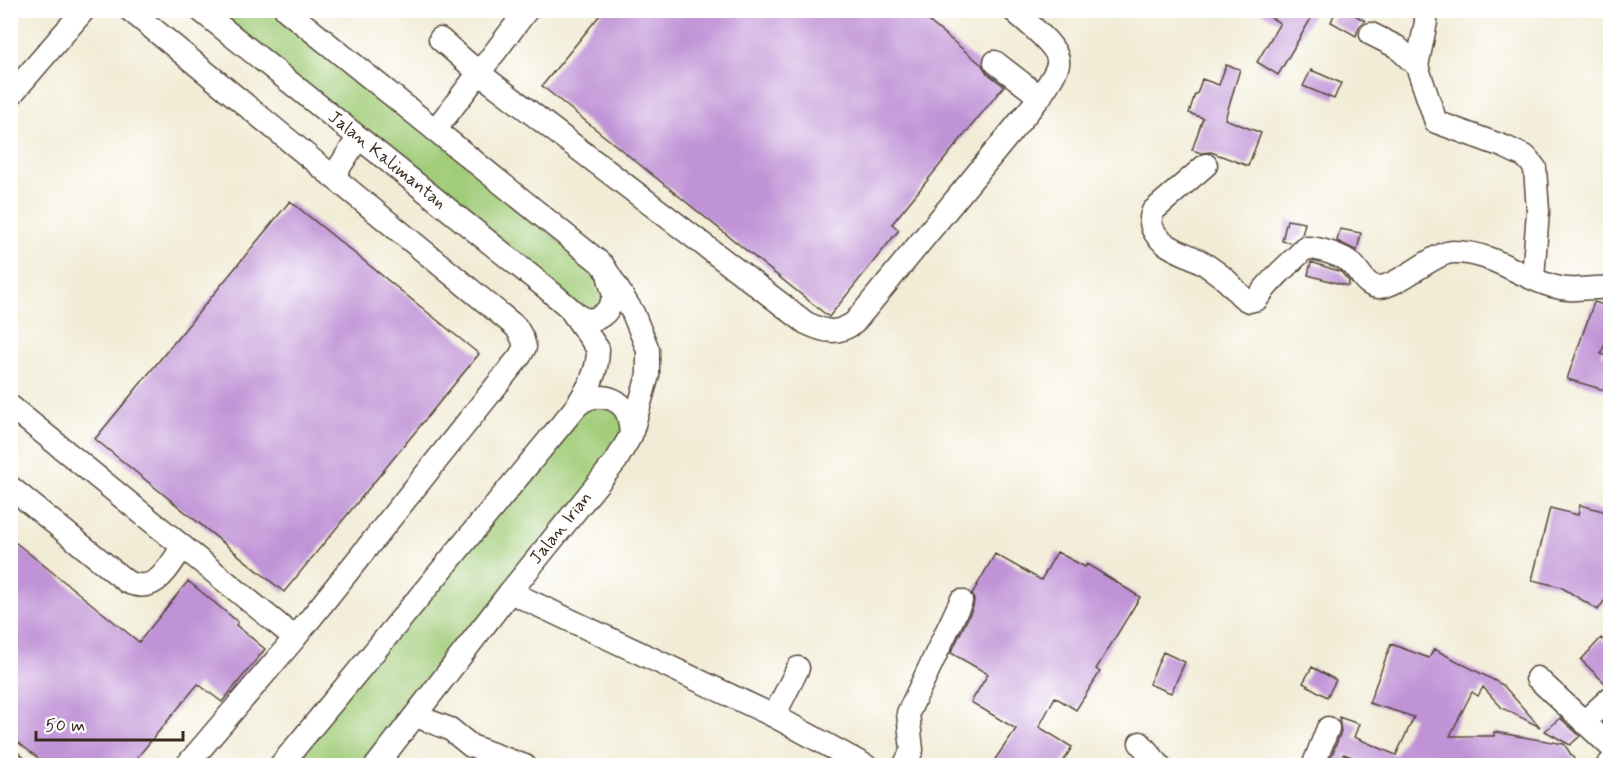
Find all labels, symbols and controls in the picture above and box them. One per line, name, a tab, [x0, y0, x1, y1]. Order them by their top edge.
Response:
street label: Jalan Kalimantan	[323, 105, 451, 215]
street label: Jalan Irian	[524, 487, 598, 569]
scale bar	[36, 704, 183, 742]
text: 50 m	[45, 714, 85, 738]

